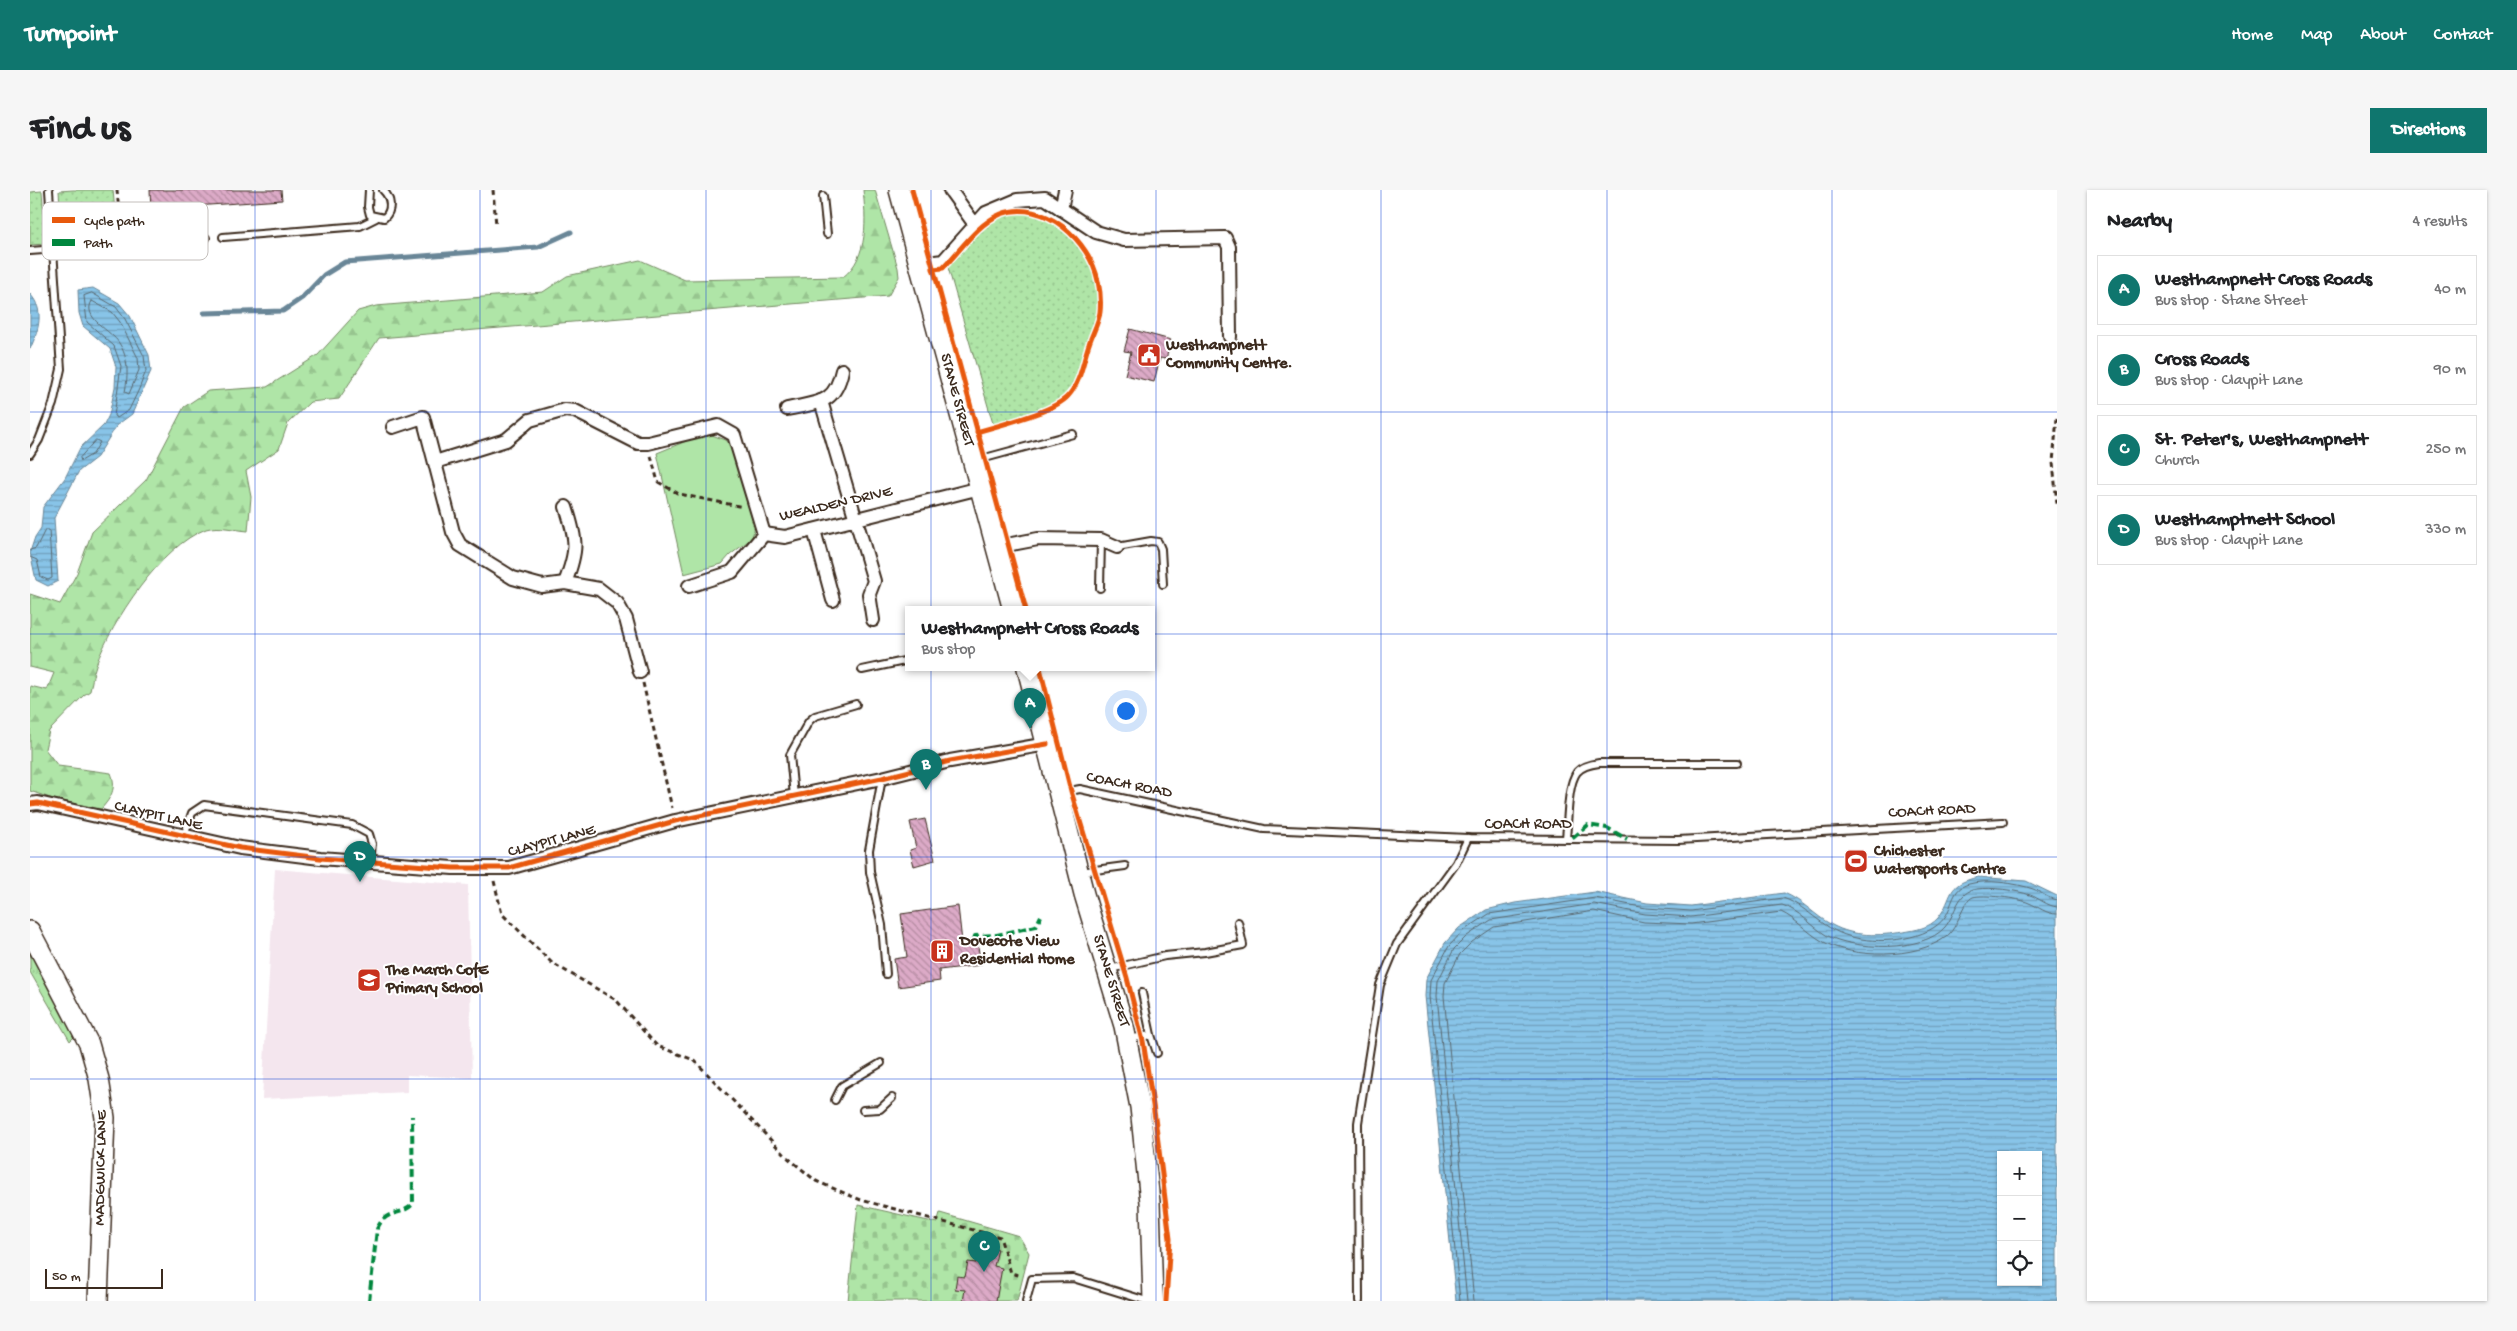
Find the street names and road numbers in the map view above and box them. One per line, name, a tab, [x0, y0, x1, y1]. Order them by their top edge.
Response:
street label: STANE STREET	[934, 352, 978, 449]
street label: WEALDEN DRIVE	[778, 483, 895, 527]
street label: COACH ROAD	[1084, 768, 1174, 804]
street label: CLAYPIT LANE	[112, 798, 205, 837]
street label: COACH ROAD	[1888, 800, 1977, 824]
street label: COACH ROAD	[1484, 816, 1572, 835]
street label: CLAYPIT LANE	[506, 821, 599, 863]
street label: STANE STREET	[1087, 933, 1133, 1030]
street label: MADGWICK LANE	[91, 1109, 113, 1226]

